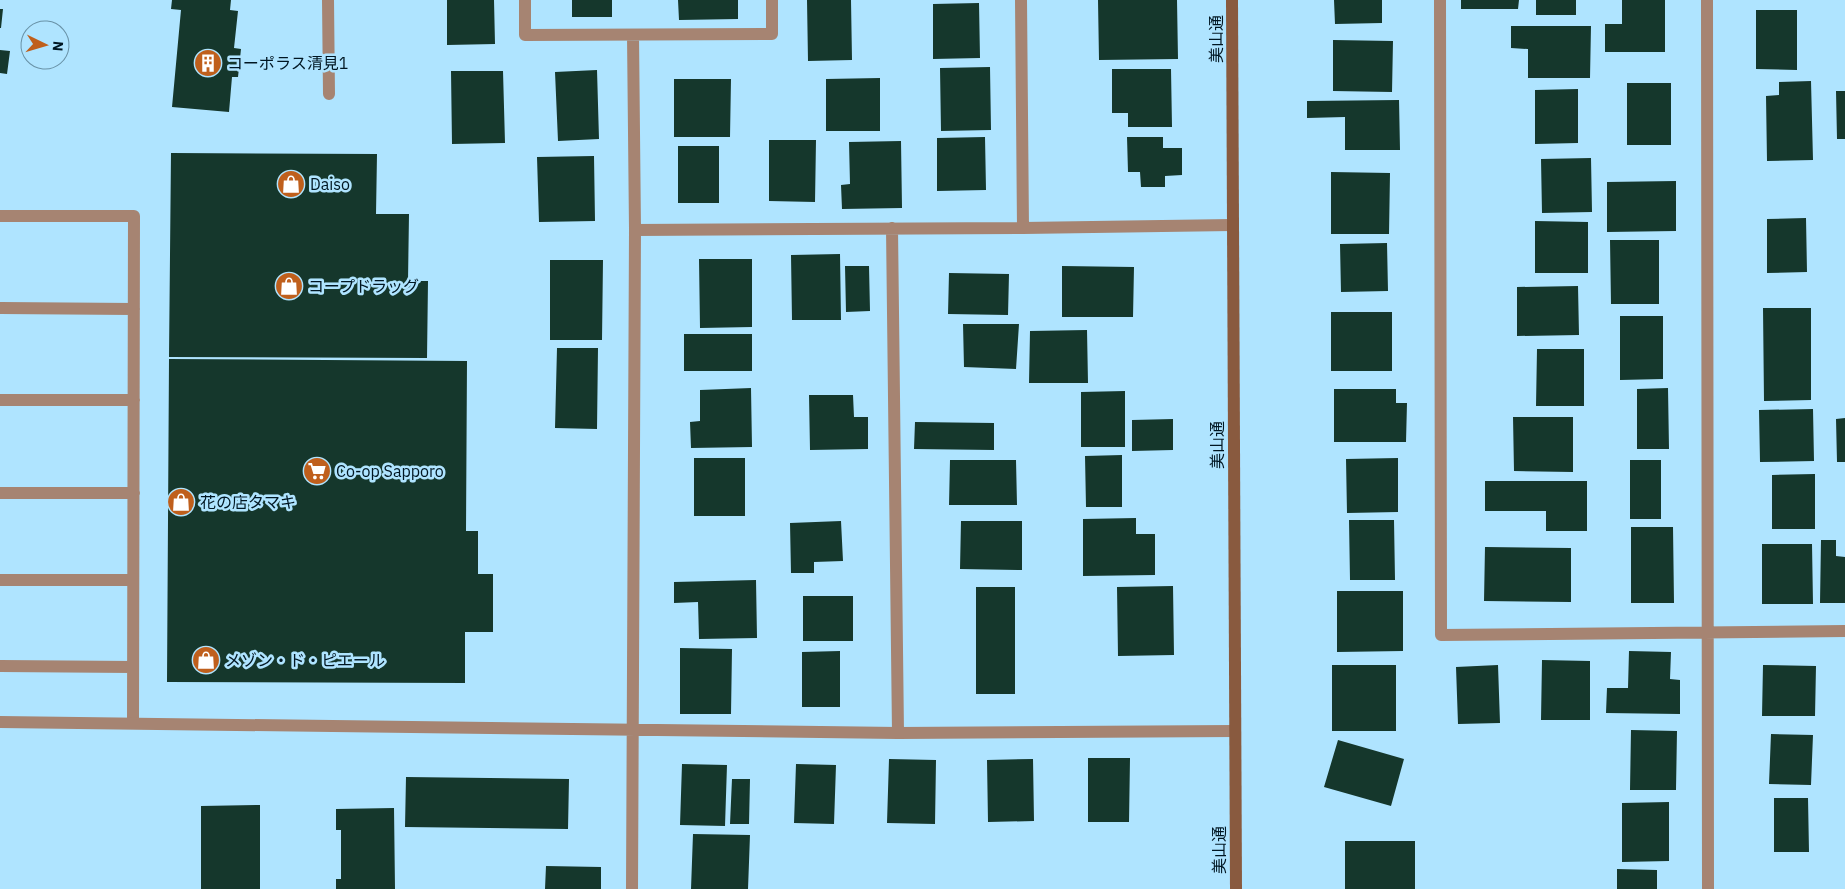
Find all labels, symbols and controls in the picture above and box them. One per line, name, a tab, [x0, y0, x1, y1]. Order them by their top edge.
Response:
street label: 美山通	[1206, 15, 1226, 63]
north arrow	[20, 20, 70, 70]
text: N	[49, 40, 67, 52]
building icon: コーポラス清見1	[193, 48, 223, 78]
place label: コーポラス清見1	[227, 53, 348, 73]
shop icon: Daiso	[276, 169, 306, 199]
place label: Daiso	[310, 174, 350, 194]
shop icon: コープドラッグ	[274, 271, 304, 301]
place label: コープドラッグ	[308, 276, 419, 296]
street label: 美山通	[1207, 421, 1227, 469]
supermarket icon: Co-op Sapporo	[302, 456, 332, 486]
place label: Co-op Sapporo	[336, 461, 444, 481]
shop icon: 花の店タマキ	[166, 487, 196, 517]
place label: 花の店タマキ	[200, 492, 296, 512]
shop icon: メゾン・ド・ピエール	[191, 645, 221, 675]
place label: メゾン・ド・ピエール	[225, 650, 385, 670]
street label: 美山通	[1209, 826, 1229, 874]

